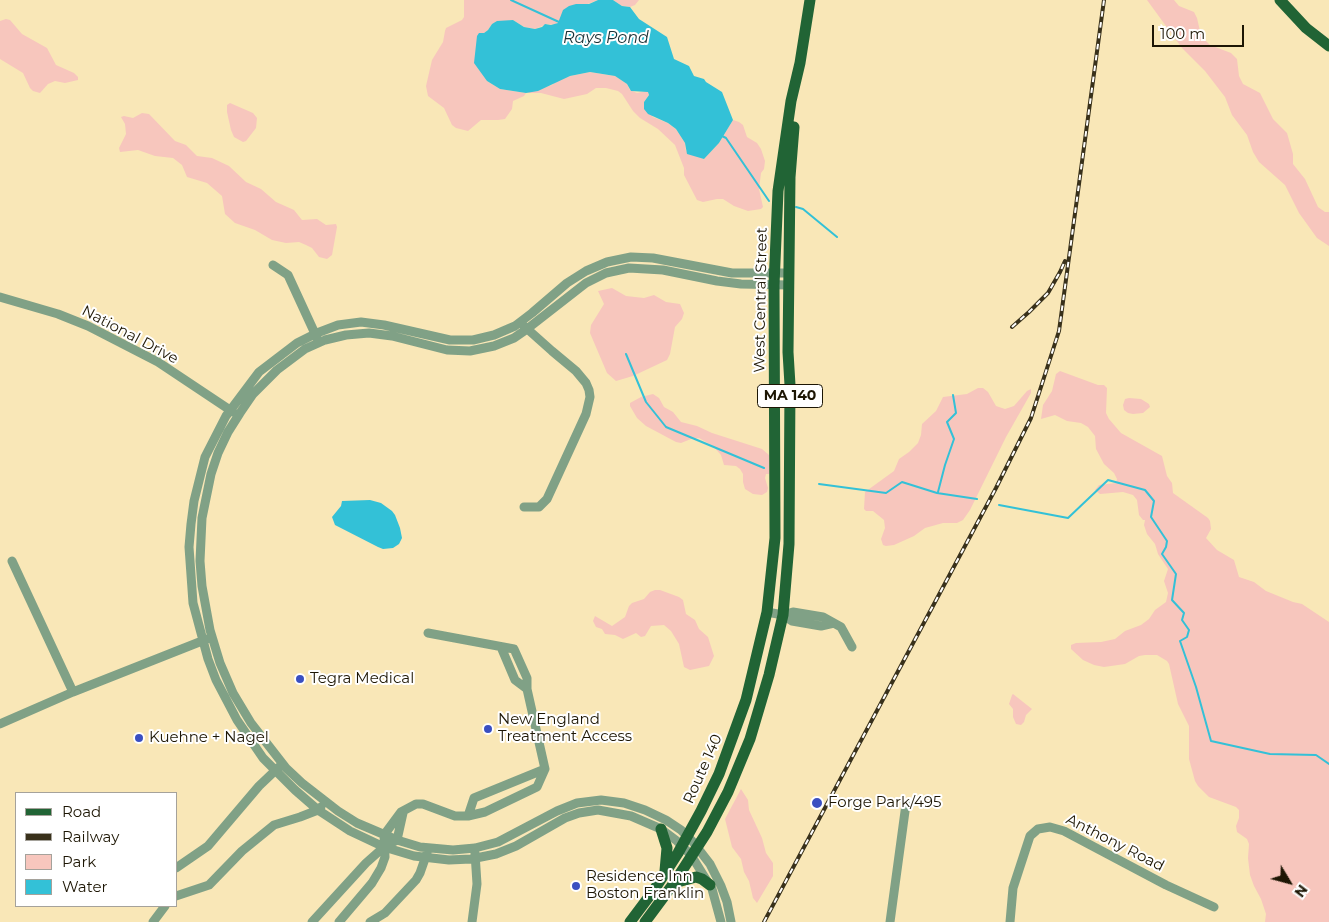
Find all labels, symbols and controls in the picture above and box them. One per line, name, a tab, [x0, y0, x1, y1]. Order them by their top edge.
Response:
scale bar	[1154, 15, 1246, 47]
text: 100 m	[1160, 24, 1205, 43]
water label: Rays Pond	[563, 28, 649, 48]
street label: West Central Street	[751, 227, 771, 373]
street label: National Drive	[79, 302, 181, 368]
road number: MA 140	[758, 384, 822, 408]
place label: Tegra Medical	[310, 670, 414, 688]
marker: Tegra Medical	[294, 673, 306, 685]
place label: New England Treatment Access	[498, 711, 632, 746]
marker: New England Treatment Access	[482, 723, 494, 735]
place label: Kuehne + Nagel	[149, 729, 269, 747]
street label: Route 140	[680, 731, 726, 807]
marker: Kuehne + Nagel	[133, 732, 145, 744]
legend	[15, 792, 178, 907]
place label: Forge Park/495	[828, 794, 941, 812]
marker: Forge Park/495	[810, 796, 824, 810]
text: Road	[62, 802, 101, 821]
street label: Anthony Road	[1063, 811, 1167, 875]
text: Railway	[62, 827, 119, 846]
text: Park	[62, 852, 96, 871]
north arrow	[1264, 857, 1314, 907]
place label: Residence Inn Boston Franklin	[586, 868, 704, 903]
text: Water	[62, 877, 108, 896]
marker: Residence Inn Boston Franklin	[570, 880, 582, 892]
text: N	[1290, 881, 1312, 901]

